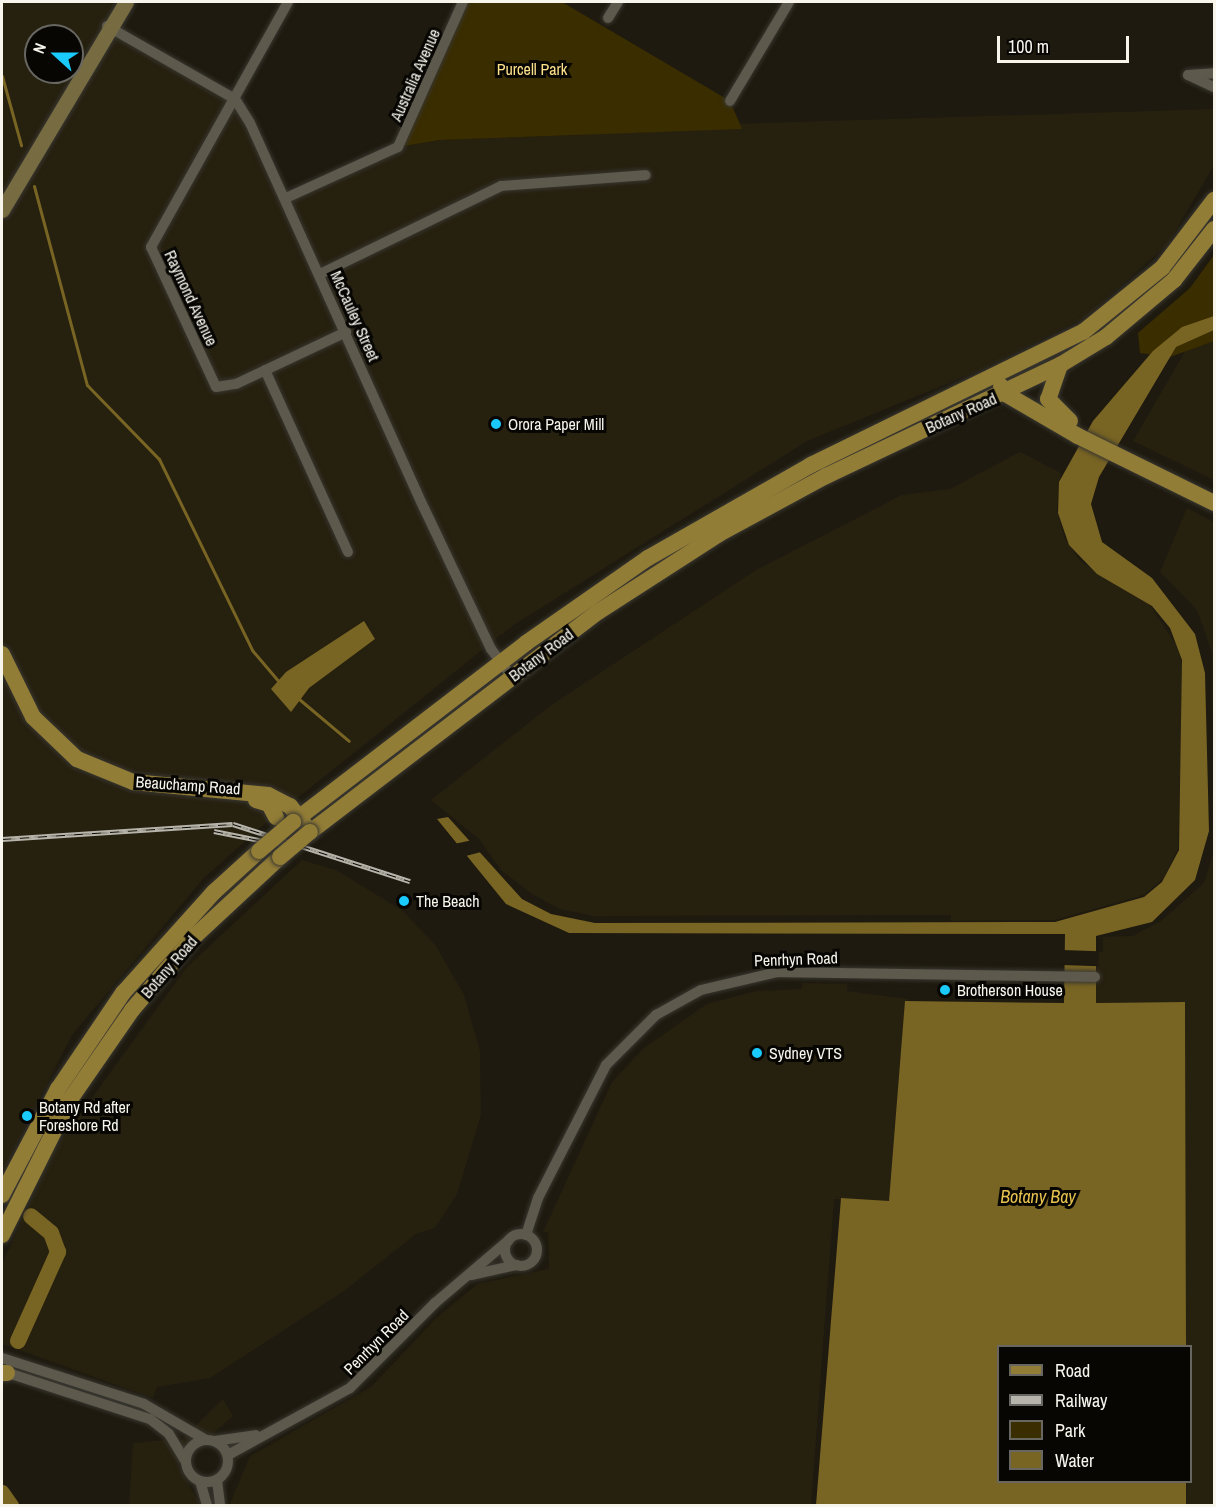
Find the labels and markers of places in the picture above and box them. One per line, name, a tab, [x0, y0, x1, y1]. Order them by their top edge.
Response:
place label: Orora Paper Mill	[508, 414, 604, 434]
marker: Orora Paper Mill	[489, 417, 503, 431]
place label: The Beach	[416, 891, 479, 911]
marker: The Beach	[397, 894, 411, 908]
place label: Brotherson House	[957, 980, 1063, 1000]
marker: Brotherson House	[938, 983, 952, 997]
place label: Sydney VTS	[769, 1043, 842, 1063]
marker: Sydney VTS	[750, 1046, 764, 1060]
place label: Botany Rd after Foreshore Rd	[39, 1097, 130, 1135]
marker: Botany Rd after Foreshore Rd	[20, 1109, 34, 1123]

